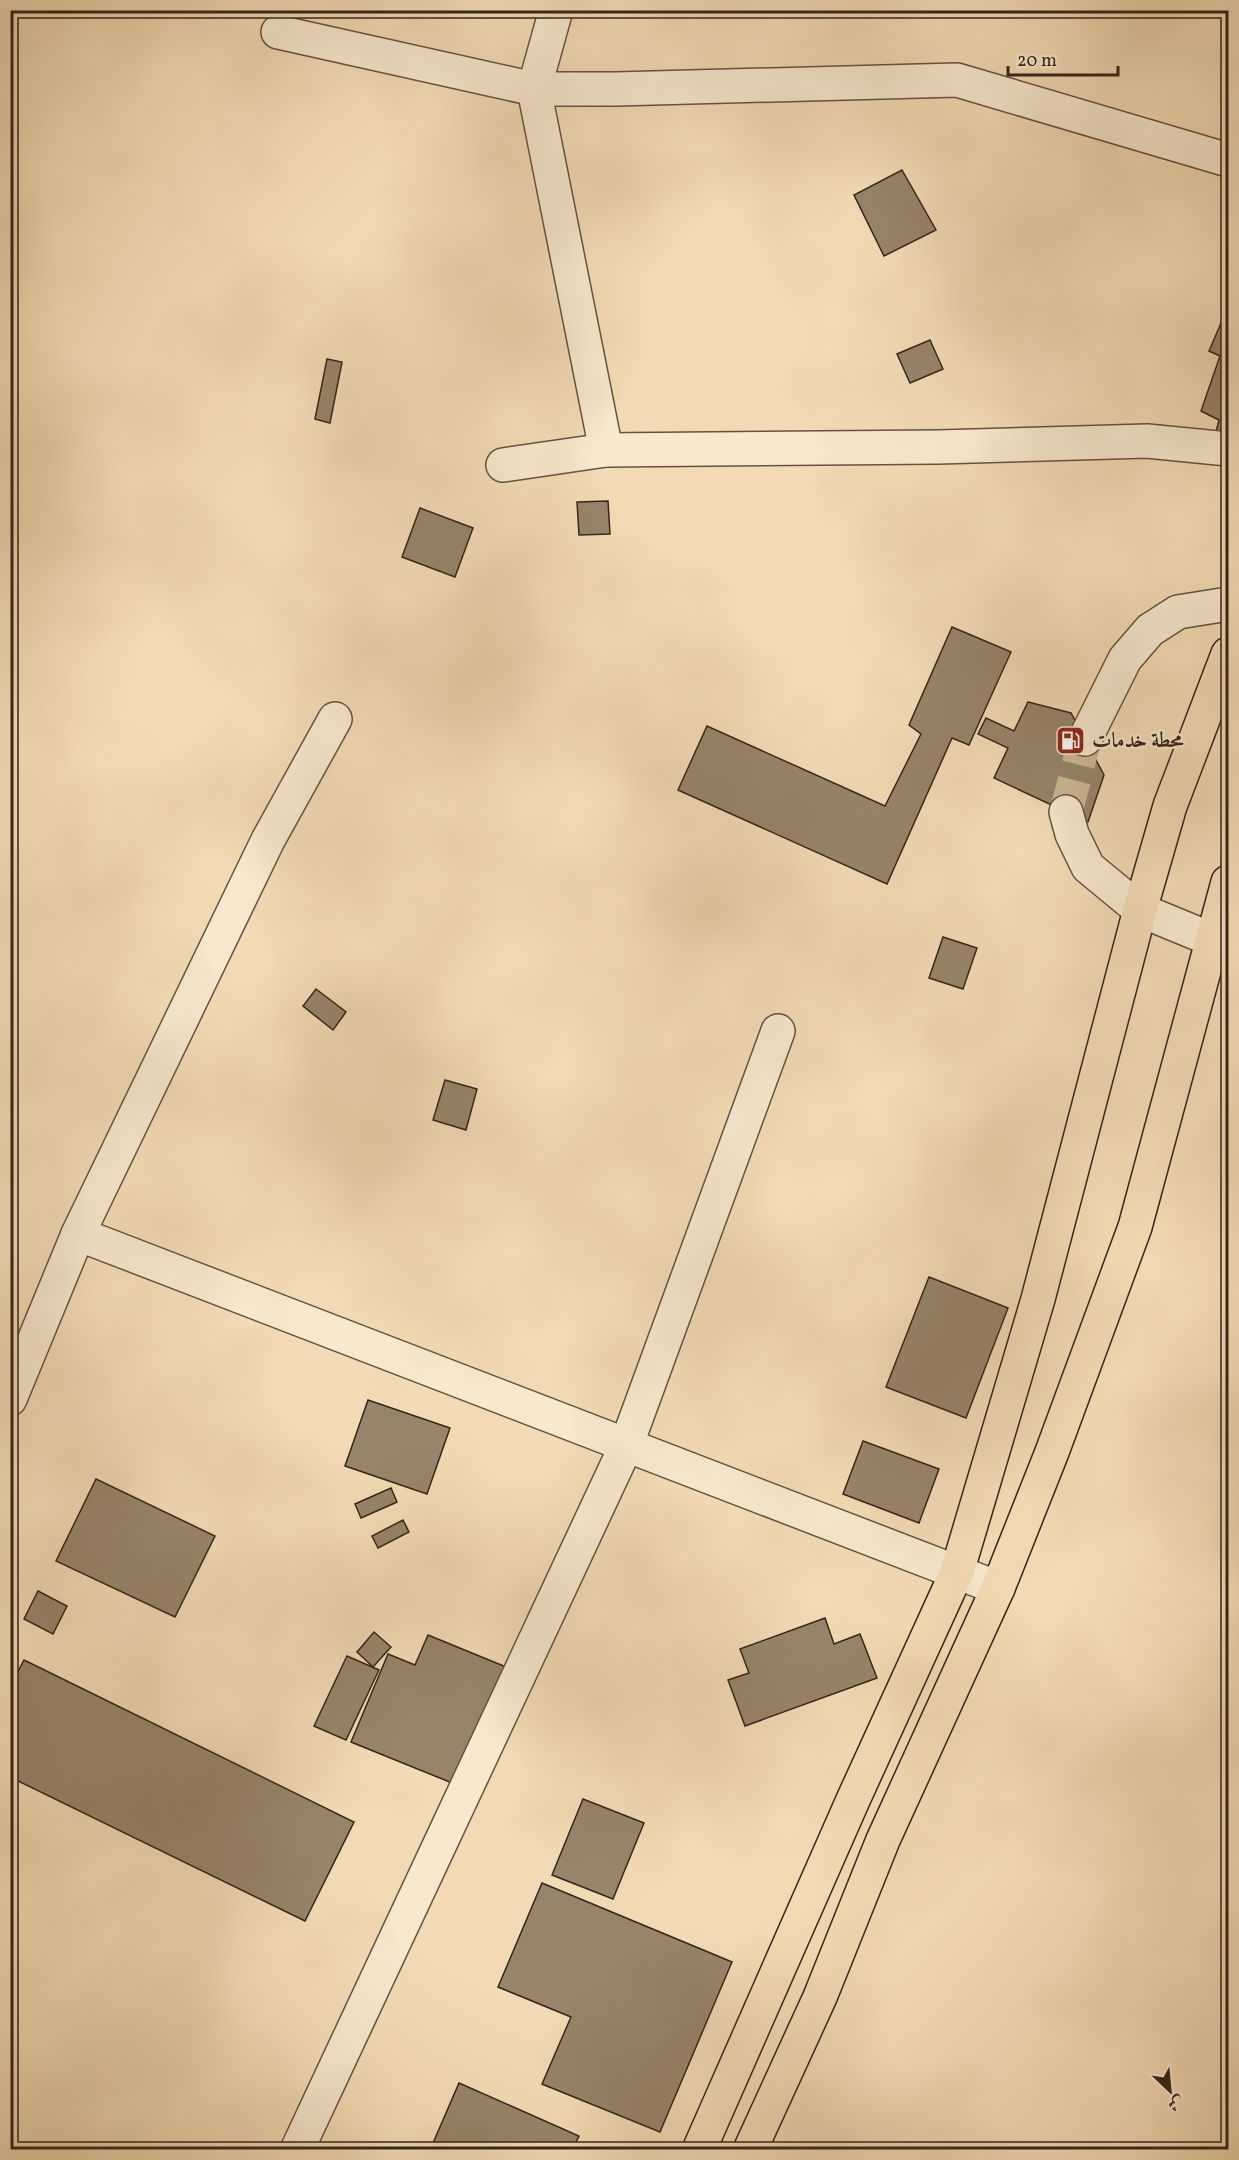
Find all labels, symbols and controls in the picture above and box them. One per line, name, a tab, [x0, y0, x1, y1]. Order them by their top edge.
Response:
scale bar	[1008, 39, 1118, 77]
text: 20 m	[1017, 49, 1057, 74]
fuel station icon: محطة خدمات	[1055, 725, 1087, 757]
place label: محطة خدمات	[1092, 727, 1185, 756]
north arrow	[1140, 2061, 1200, 2121]
text: ش	[1164, 2089, 1188, 2116]

